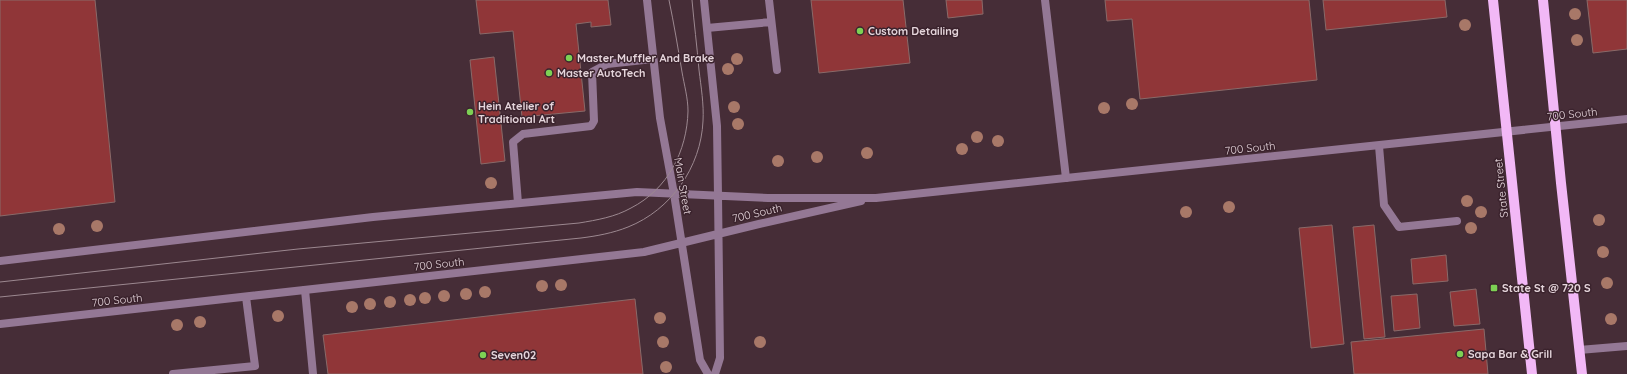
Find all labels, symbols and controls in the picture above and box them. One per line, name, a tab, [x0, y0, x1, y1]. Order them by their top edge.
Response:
place label: Custom Detailing	[868, 24, 959, 38]
marker: Custom Detailing	[855, 26, 865, 36]
place label: Master Muffler And Brake	[577, 51, 715, 65]
marker: Master Muffler And Brake	[564, 53, 574, 63]
place label: Master AutoTech	[557, 66, 645, 80]
marker: Master AutoTech	[544, 68, 554, 78]
place label: Hein Atelier of Traditional Art	[478, 99, 555, 126]
street label: 700 South	[1546, 104, 1598, 124]
marker: Hein Atelier of Traditional Art	[465, 107, 475, 117]
street label: 700 South	[1224, 138, 1276, 158]
street label: Main Street	[671, 156, 695, 216]
street label: State Street	[1491, 157, 1511, 218]
street label: 700 South	[731, 200, 783, 226]
street label: 700 South	[413, 254, 465, 274]
place label: State St @ 720 S	[1502, 281, 1591, 295]
marker: State St @ 720 S	[1489, 283, 1499, 293]
street label: 700 South	[91, 290, 143, 310]
place label: Sapa Bar & Grill	[1468, 347, 1552, 361]
place label: Seven02	[491, 348, 536, 362]
marker: Sapa Bar & Grill	[1455, 349, 1465, 359]
marker: Seven02	[478, 350, 488, 360]

